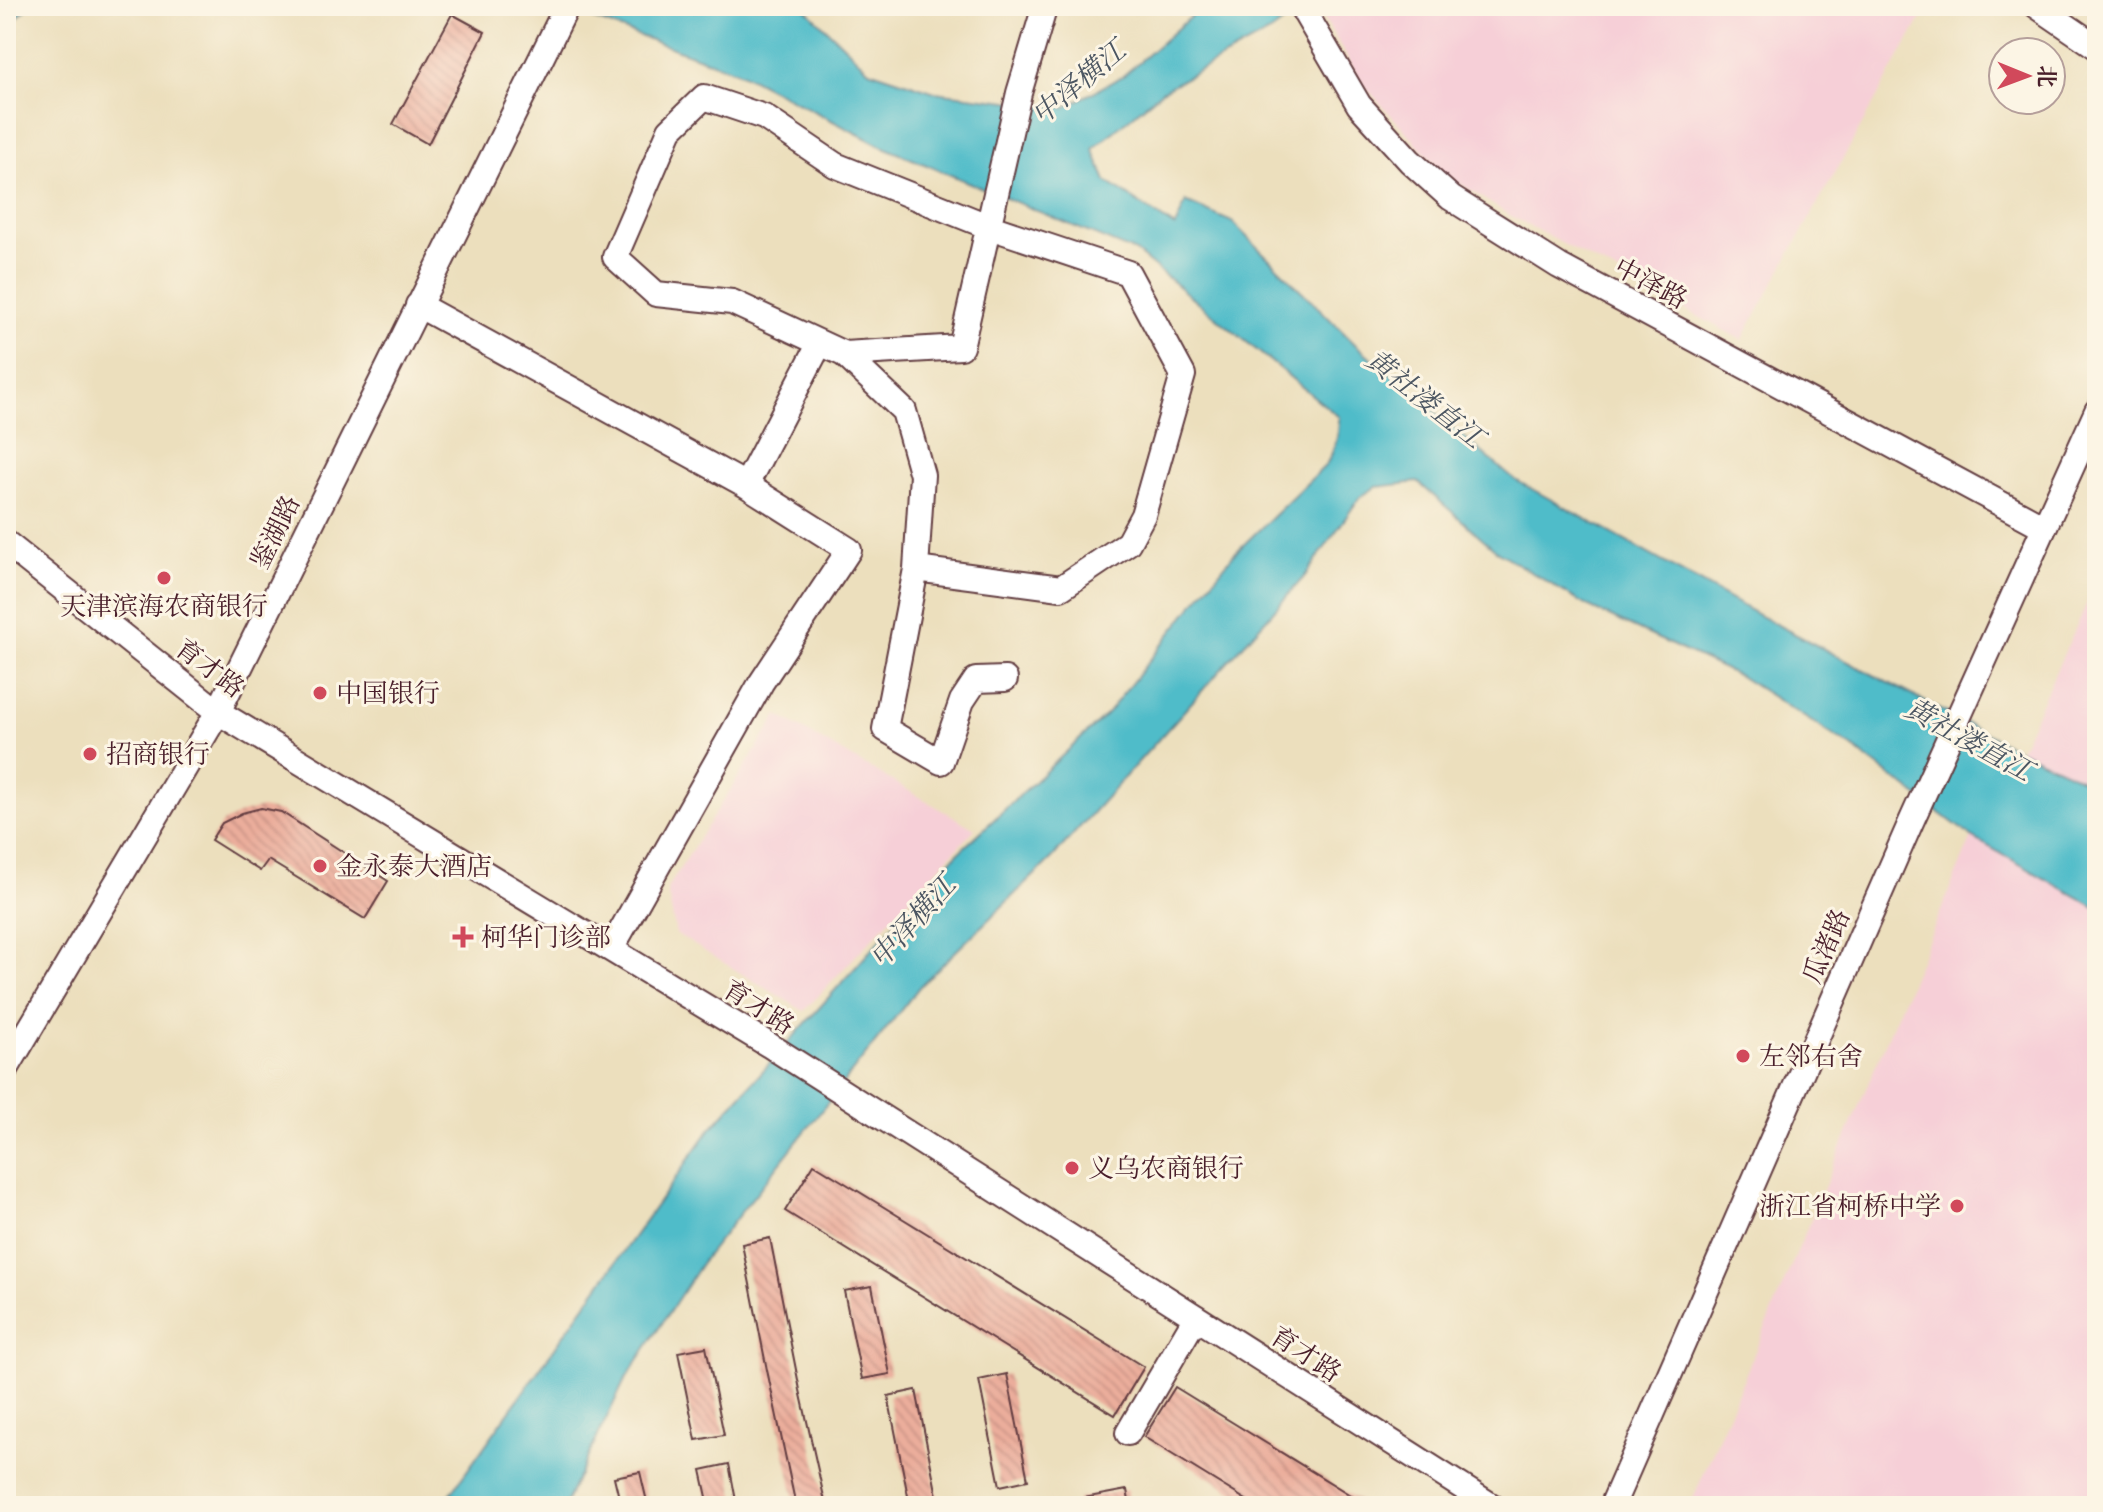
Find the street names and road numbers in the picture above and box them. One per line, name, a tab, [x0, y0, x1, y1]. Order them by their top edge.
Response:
street label: 中泽路	[1608, 247, 1695, 318]
street label: 鉴湖路	[240, 488, 309, 575]
street label: 育才路	[167, 629, 253, 707]
street label: 瓜渚路	[1792, 902, 1859, 989]
street label: 育才路	[716, 969, 803, 1044]
street label: 育才路	[1263, 1316, 1350, 1391]

